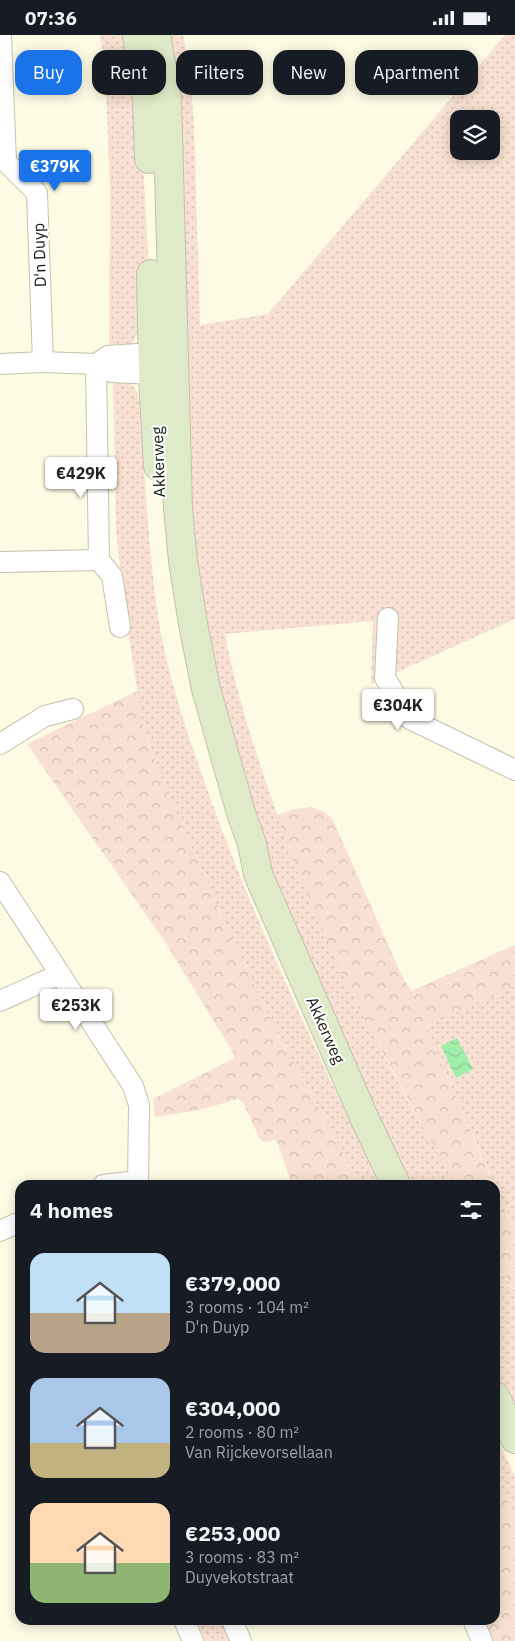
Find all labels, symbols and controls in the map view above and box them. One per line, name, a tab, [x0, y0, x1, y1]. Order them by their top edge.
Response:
text: 07:36	[25, 6, 77, 30]
chip: Buy	[15, 50, 82, 95]
chip: Rent	[92, 50, 166, 95]
chip: Filters	[176, 50, 263, 95]
chip: New	[273, 50, 345, 95]
chip: Apartment	[355, 50, 478, 95]
map controls	[450, 110, 500, 160]
button: layers	[450, 110, 500, 160]
pin: €379K	[20, 149, 90, 192]
text: €379K	[30, 156, 80, 176]
street label: D'n Duyp	[28, 222, 50, 288]
street label: Akkerweg	[147, 426, 169, 498]
pin: €429K	[46, 457, 116, 499]
text: €429K	[56, 463, 106, 483]
pin: €304K	[363, 689, 433, 731]
text: €304K	[373, 695, 423, 715]
pin: €253K	[41, 989, 111, 1031]
street label: Akkerweg	[302, 993, 350, 1067]
text: €253K	[51, 995, 101, 1015]
text: 4 homes	[30, 1196, 113, 1224]
icon: filters	[457, 1196, 485, 1224]
text: €379,000	[185, 1269, 280, 1297]
icon: home	[70, 1273, 130, 1333]
text: 3 rooms · 104 m²	[185, 1297, 309, 1317]
text: D'n Duyp	[185, 1317, 249, 1337]
text: €304,000	[185, 1394, 280, 1422]
icon: home	[70, 1398, 130, 1458]
text: 2 rooms · 80 m²	[185, 1422, 299, 1442]
text: Van Rijckevorsellaan	[185, 1442, 333, 1462]
text: €253,000	[185, 1519, 280, 1547]
icon: home	[70, 1523, 130, 1583]
text: 3 rooms · 83 m²	[185, 1547, 299, 1567]
text: Duyvekotstraat	[185, 1567, 294, 1587]

